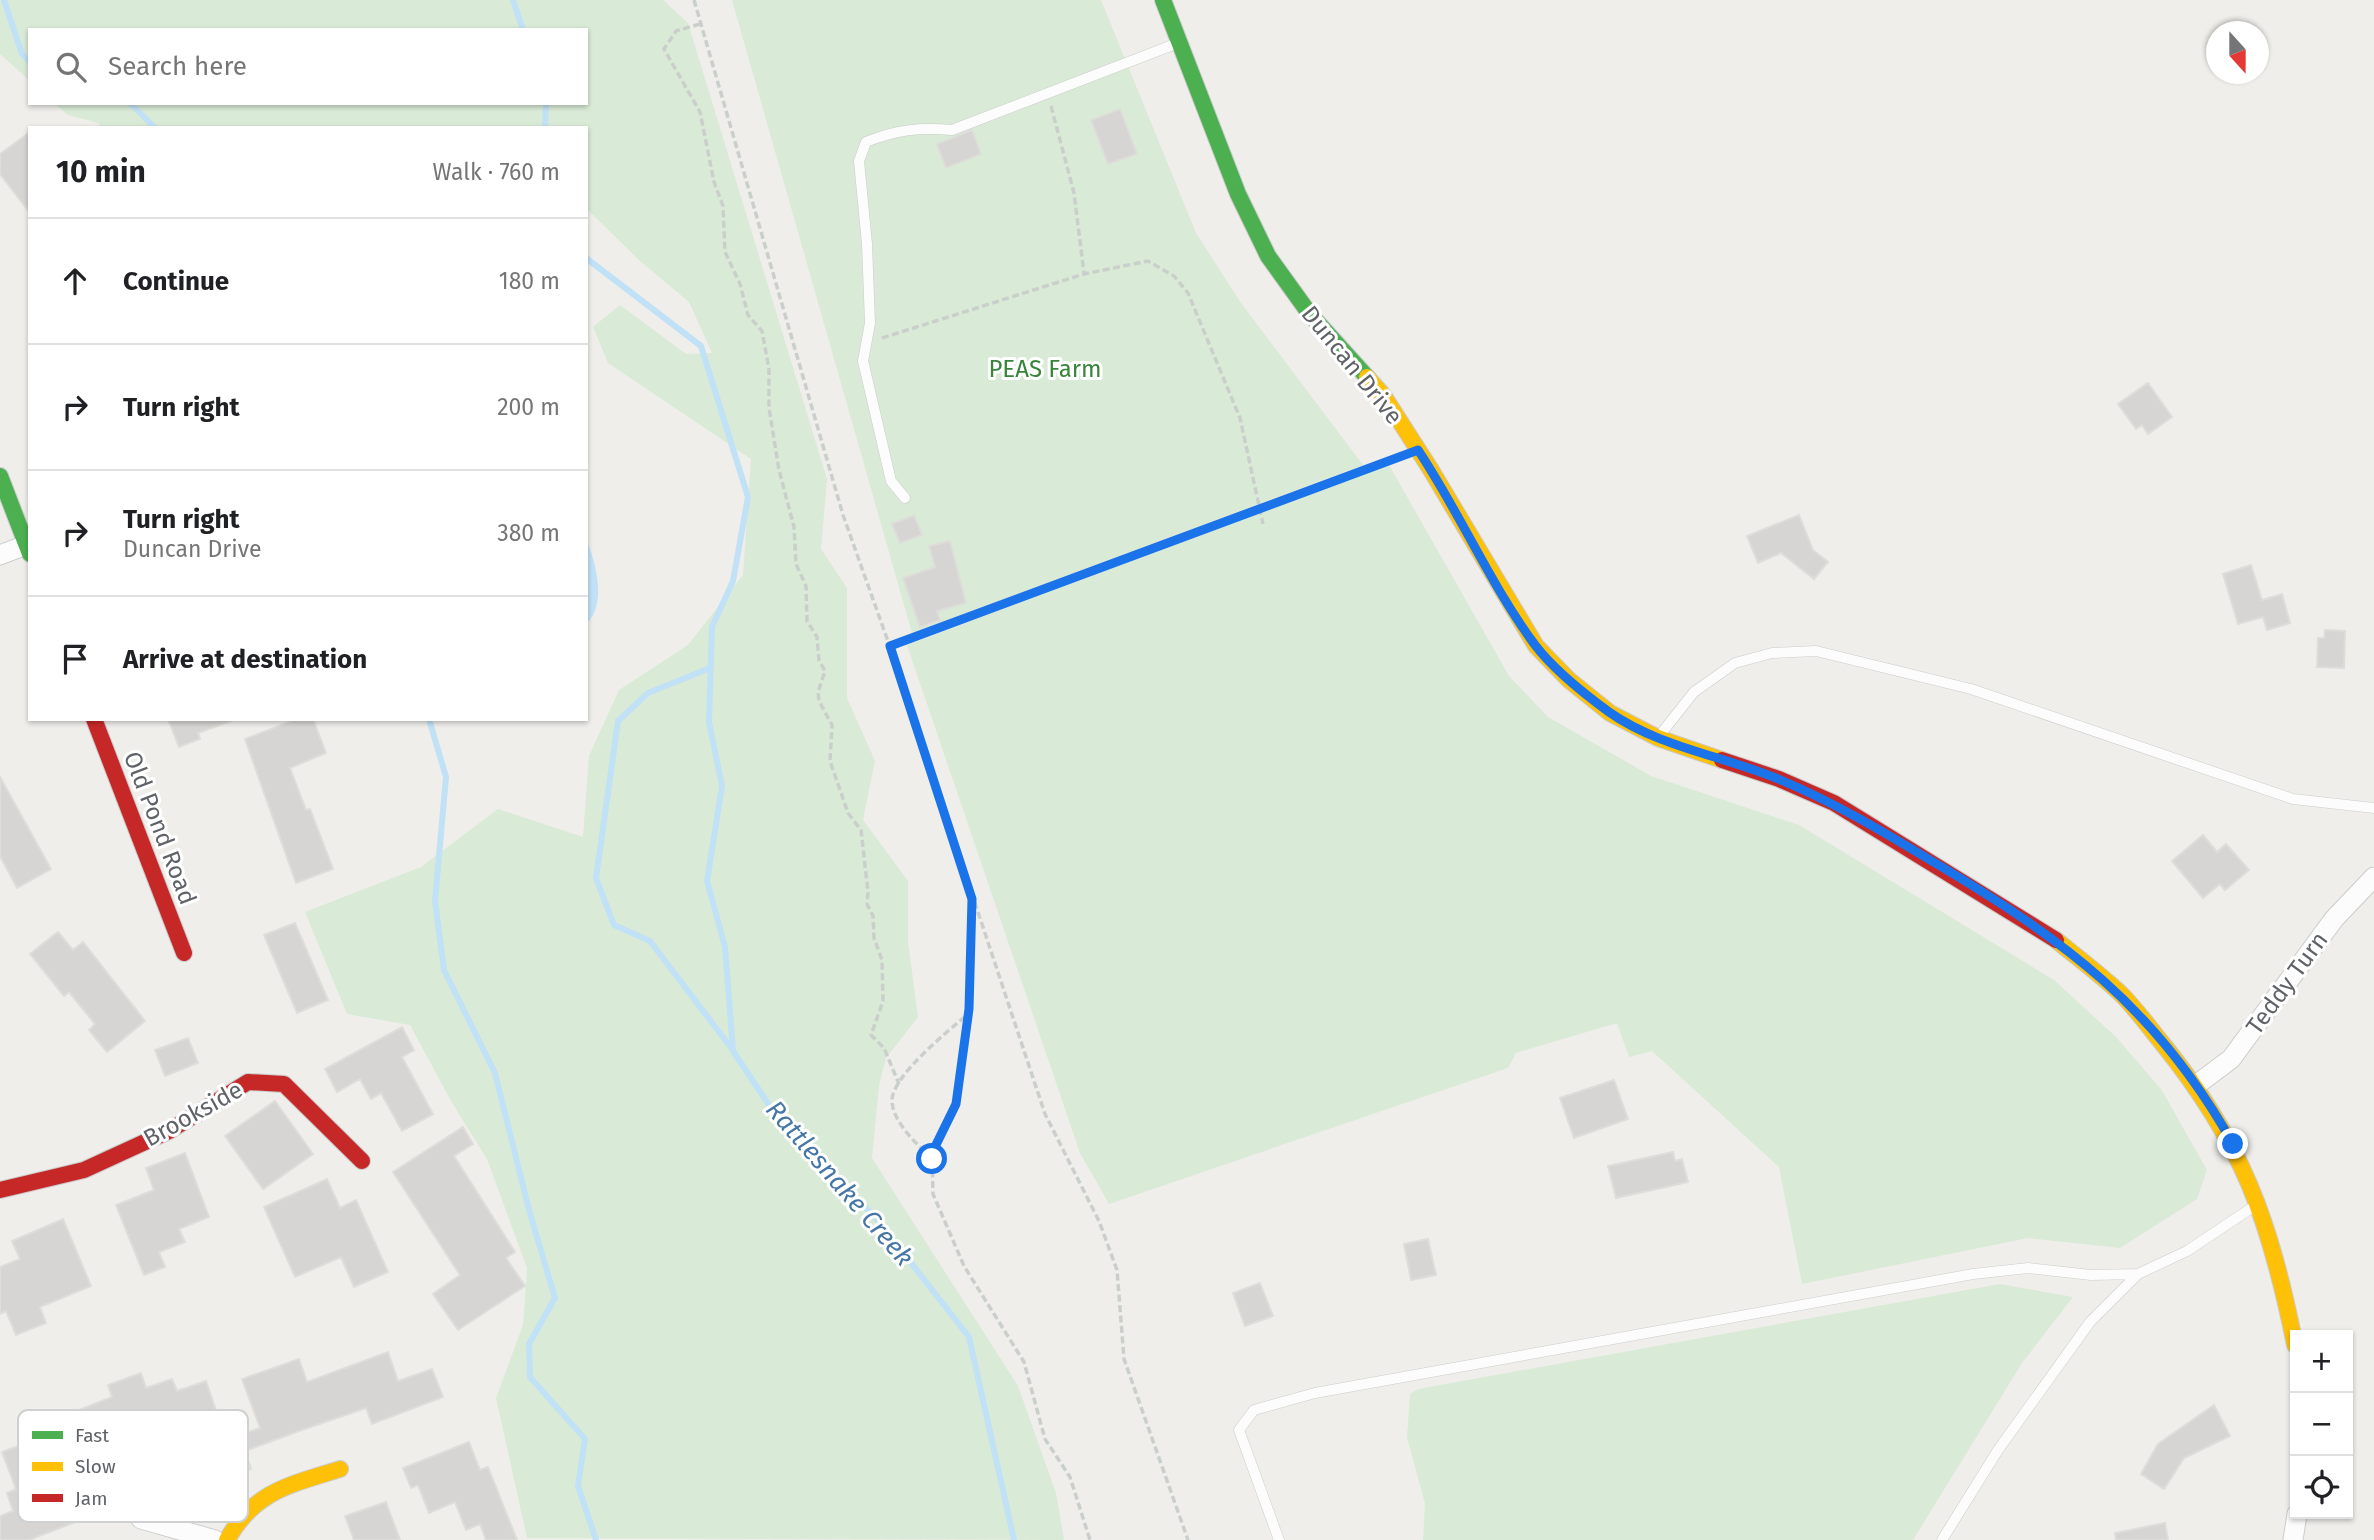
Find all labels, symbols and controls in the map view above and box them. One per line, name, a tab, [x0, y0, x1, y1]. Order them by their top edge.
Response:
north arrow	[2206, 21, 2269, 84]
search box	[28, 28, 588, 105]
icon: search	[52, 48, 90, 86]
text: Search here	[108, 51, 247, 82]
text: 10 min	[56, 154, 146, 190]
text: Walk · 760 m	[433, 158, 560, 186]
icon: ahead	[56, 262, 94, 300]
text: Continue	[123, 266, 229, 297]
text: 180 m	[499, 267, 560, 295]
street label: Duncan Drive	[1296, 300, 1408, 430]
park label: PEAS Farm	[988, 355, 1102, 383]
icon: right	[56, 388, 94, 426]
text: Turn right	[123, 392, 240, 423]
text: 200 m	[497, 393, 560, 421]
text: Turn right	[123, 504, 240, 535]
icon: right	[56, 514, 94, 552]
text: 380 m	[497, 519, 560, 547]
text: Duncan Drive	[123, 535, 261, 563]
icon: arrive	[56, 640, 94, 678]
text: Arrive at destination	[123, 644, 367, 675]
street label: Old Pond Road	[118, 748, 202, 908]
street label: Teddy Turn	[2240, 926, 2334, 1040]
street label: Brookside	[139, 1075, 247, 1153]
water label: Rattlesnake Creek	[759, 1094, 920, 1272]
route end	[2217, 1128, 2248, 1159]
route start	[916, 1143, 947, 1174]
map controls	[2290, 1330, 2353, 1519]
button: +	[2290, 1330, 2353, 1393]
button: −	[2290, 1393, 2353, 1456]
legend	[18, 1410, 248, 1522]
text: Fast	[75, 1424, 109, 1447]
text: Slow	[75, 1455, 116, 1478]
button: locate	[2290, 1456, 2353, 1519]
text: Jam	[75, 1487, 107, 1510]

